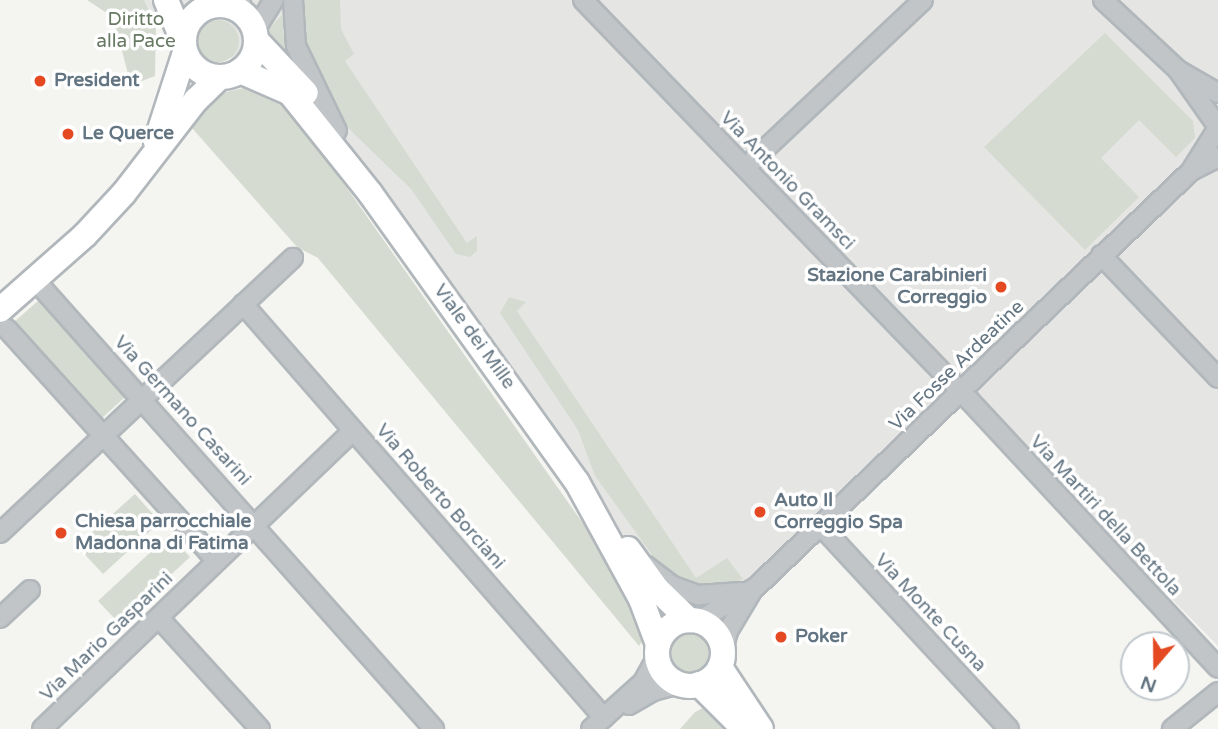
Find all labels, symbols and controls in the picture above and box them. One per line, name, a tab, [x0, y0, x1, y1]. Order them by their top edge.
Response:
park label: Diritto alla Pace	[96, 9, 176, 53]
place label: President	[54, 70, 140, 92]
marker: President	[32, 73, 48, 89]
street label: Via Antonio Gramsci	[715, 107, 859, 255]
place label: Le Querce	[82, 123, 174, 145]
marker: Le Querce	[60, 126, 76, 142]
place label: Stazione Carabinieri Correggio	[807, 265, 987, 309]
marker: Stazione Carabinieri Correggio	[993, 279, 1009, 295]
street label: Viale dei Mille	[428, 280, 520, 394]
street label: Via Fosse Ardeatine	[885, 296, 1029, 436]
street label: Via Germano Casarini	[109, 331, 255, 491]
street label: Via Roberto Borciani	[371, 420, 509, 574]
street label: Via Martiri della Bettola	[1025, 431, 1185, 601]
place label: Auto Il Correggio Spa	[774, 490, 903, 534]
marker: Auto Il Correggio Spa	[752, 504, 768, 520]
place label: Chiesa parrocchiale Madonna di Fatima	[75, 511, 251, 555]
marker: Chiesa parrocchiale Madonna di Fatima	[53, 525, 69, 541]
street label: Via Monte Cusna	[869, 549, 991, 677]
street label: Via Mario Gasparini	[36, 568, 178, 706]
place label: Poker	[795, 626, 847, 648]
marker: Poker	[773, 629, 789, 645]
north arrow	[1120, 631, 1190, 701]
text: N	[1138, 671, 1159, 697]

